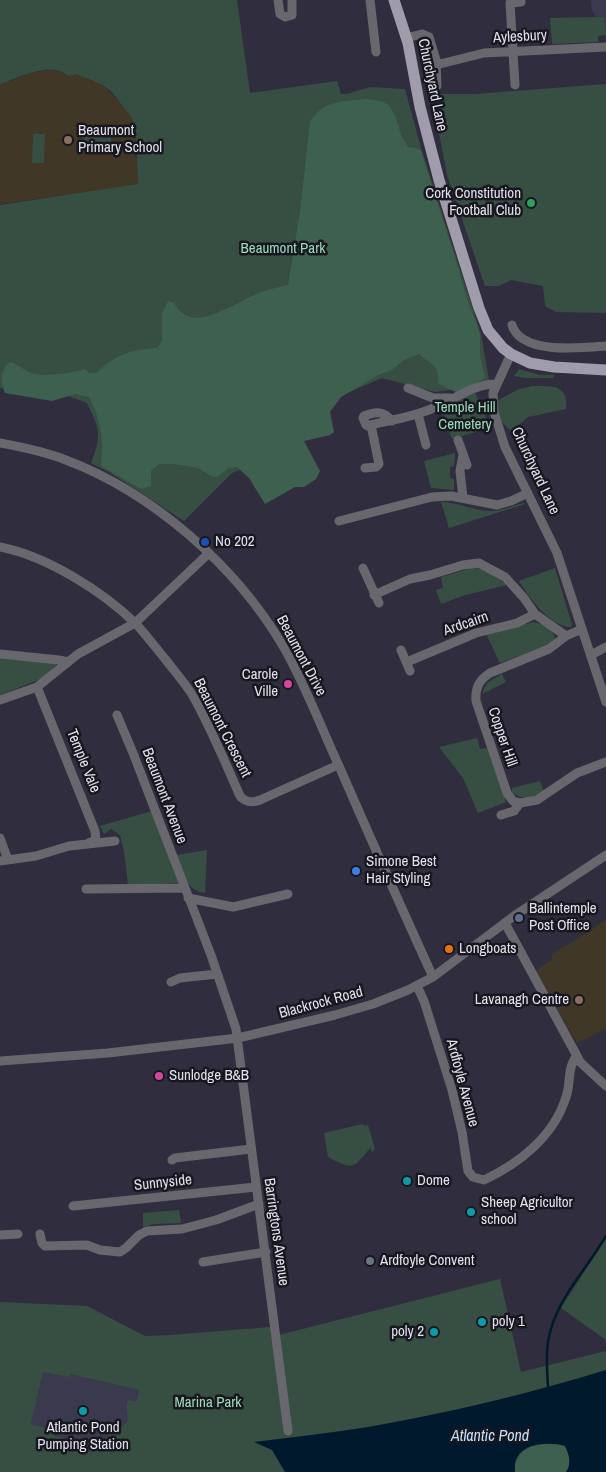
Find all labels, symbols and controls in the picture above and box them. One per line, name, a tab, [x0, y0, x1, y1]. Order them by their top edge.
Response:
street label: Aylesbury	[493, 27, 547, 47]
street label: Churchyard Lane	[413, 37, 451, 133]
place label: Beaumont Primary School	[78, 122, 162, 157]
marker: Beaumont Primary School	[62, 134, 74, 146]
place label: Cork Constitution Football Club	[425, 185, 521, 220]
marker: Cork Constitution Football Club	[525, 197, 537, 209]
park label: Beaumont Park	[241, 240, 325, 258]
park label: Temple Hill Cemetery	[435, 399, 495, 434]
street label: Churchyard Lane	[507, 424, 563, 518]
place label: No 202	[215, 533, 255, 551]
marker: No 202	[199, 536, 211, 548]
street label: Ardcairn	[441, 608, 491, 640]
street label: Beaumont Drive	[272, 613, 330, 699]
place label: Carole Ville	[242, 666, 278, 701]
street label: Beaumont Crescent	[189, 675, 255, 781]
marker: Carole Ville	[282, 678, 294, 690]
street label: Copper Hill	[483, 705, 521, 769]
street label: Temple Vale	[62, 727, 104, 795]
street label: Beaumont Avenue	[138, 746, 190, 846]
place label: Simone Best Hair Styling	[366, 853, 436, 888]
marker: Simone Best Hair Styling	[350, 865, 362, 877]
place label: Ballintemple Post Office	[529, 900, 597, 935]
marker: Ballintemple Post Office	[513, 912, 525, 924]
place label: Longboats	[459, 940, 516, 958]
marker: Longboats	[443, 943, 455, 955]
street label: Blackrock Road	[277, 983, 365, 1023]
place label: Lavanagh Centre	[475, 991, 569, 1009]
marker: Lavanagh Centre	[573, 994, 585, 1006]
street label: Ardfoyle Avenue	[442, 1037, 482, 1129]
place label: Sunlodge B&B	[169, 1067, 249, 1085]
marker: Sunlodge B&B	[153, 1070, 165, 1082]
street label: Sunnyside	[133, 1171, 193, 1195]
place label: Dome	[417, 1172, 450, 1190]
marker: Dome	[401, 1175, 413, 1187]
street label: Barringtons Avenue	[260, 1177, 292, 1287]
place label: Sheep Agricultor school	[481, 1194, 573, 1229]
marker: Sheep Agricultor school	[465, 1206, 477, 1218]
place label: Ardfoyle Convent	[380, 1252, 474, 1270]
marker: Ardfoyle Convent	[364, 1255, 376, 1267]
place label: poly 1	[492, 1313, 525, 1331]
marker: poly 1	[476, 1316, 488, 1328]
place label: poly 2	[391, 1323, 424, 1341]
marker: poly 2	[428, 1326, 440, 1338]
park label: Marina Park	[175, 1394, 241, 1412]
marker: Atlantic Pond Pumping Station	[77, 1405, 89, 1417]
place label: Atlantic Pond Pumping Station	[37, 1419, 129, 1454]
water label: Atlantic Pond	[451, 1427, 529, 1447]

